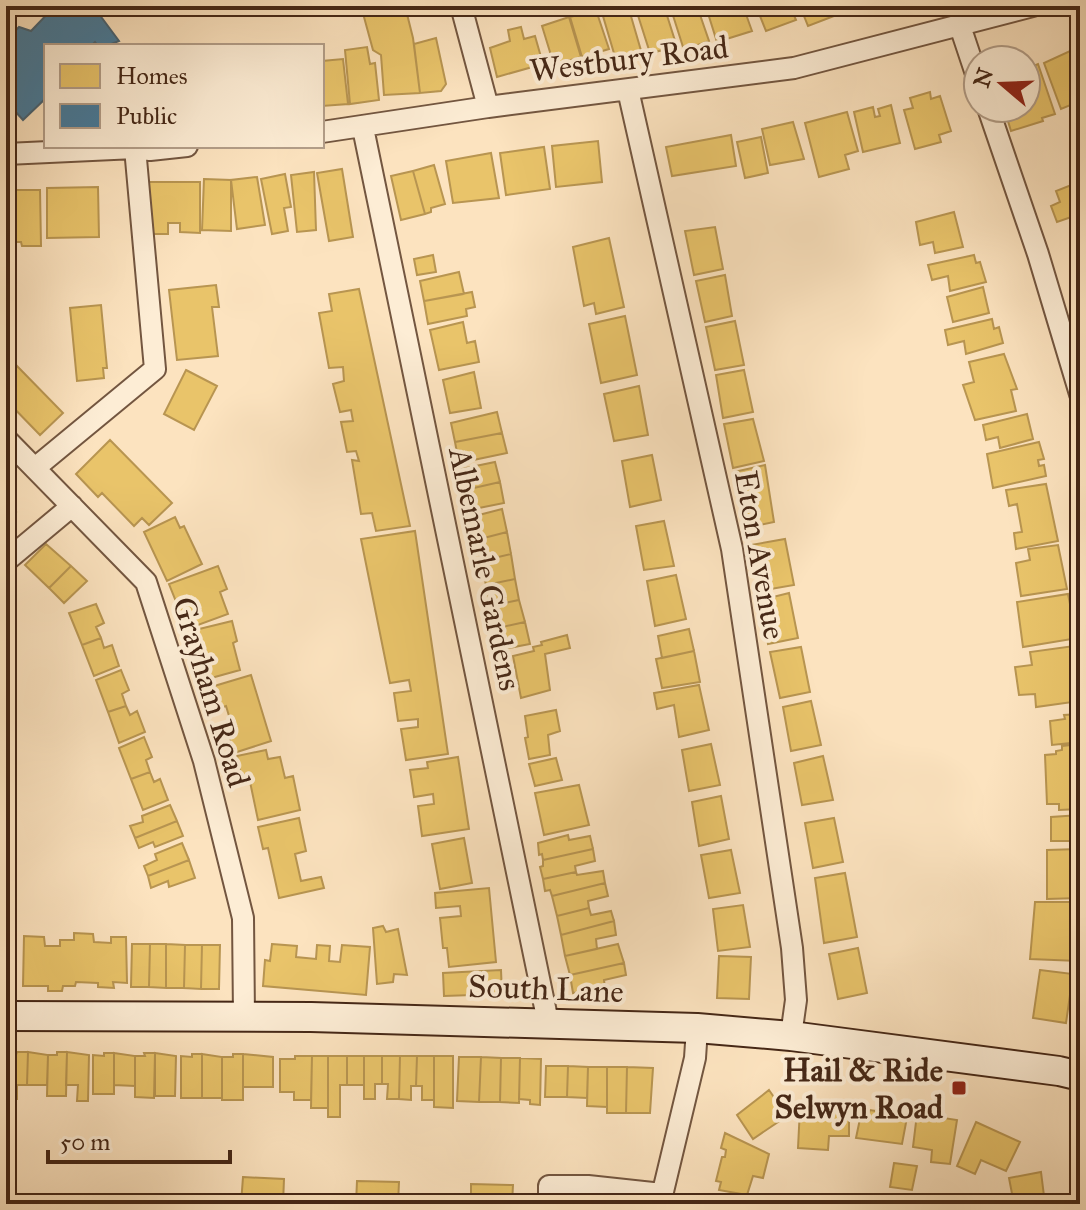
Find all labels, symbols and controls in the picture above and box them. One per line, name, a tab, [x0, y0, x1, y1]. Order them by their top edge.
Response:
street label: Westbury Road	[527, 27, 731, 91]
legend	[44, 44, 324, 148]
north arrow	[962, 44, 1042, 124]
text: Homes	[116, 61, 188, 91]
text: N	[968, 64, 999, 91]
text: Public	[116, 101, 177, 131]
street label: Albemarle Gardens	[440, 442, 530, 694]
street label: Eton Avenue	[726, 467, 794, 643]
street label: Grayham Road	[164, 592, 258, 792]
street label: South Lane	[468, 967, 624, 1011]
place label: Hail & Ride Selwyn Road	[775, 1051, 944, 1127]
marker: Hail & Ride Selwyn Road	[950, 1079, 968, 1097]
scale bar	[48, 1114, 230, 1164]
text: 50 m	[60, 1127, 110, 1157]

